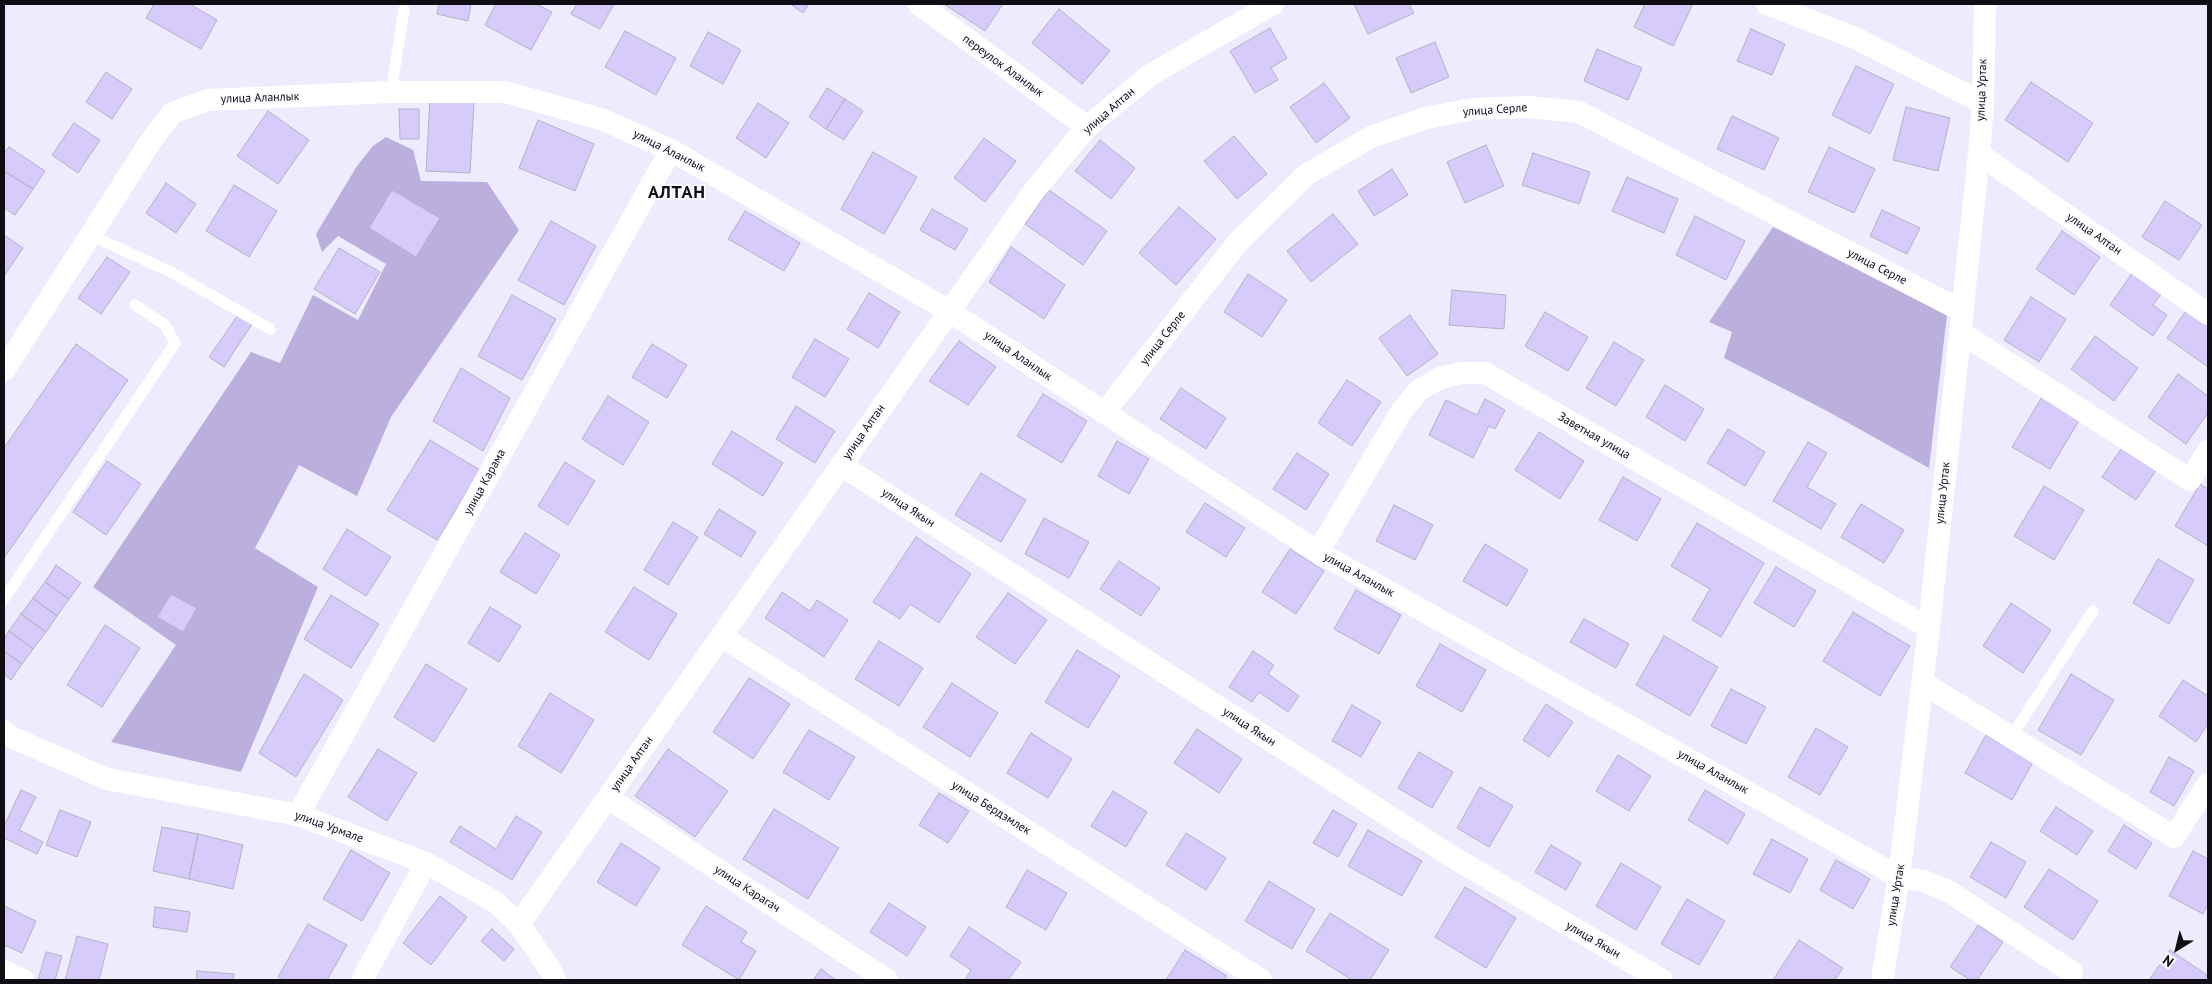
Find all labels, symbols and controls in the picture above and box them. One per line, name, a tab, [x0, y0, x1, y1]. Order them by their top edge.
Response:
street label: переулок Аланлык	[960, 32, 1046, 100]
street label: улица Уртак	[1974, 59, 1990, 121]
street label: улица Алтан	[1080, 85, 1138, 137]
street label: улица Аланлык	[220, 89, 300, 107]
street label: улица Серле	[1462, 101, 1528, 119]
street label: улица Аланлык	[631, 127, 707, 175]
district label: АЛТАН	[647, 182, 707, 204]
street label: улица Алтан	[2064, 210, 2124, 258]
street label: улица Серле	[1845, 246, 1909, 288]
street label: улица Серле	[1137, 308, 1189, 368]
street label: улица Аланлык	[981, 328, 1055, 384]
street label: улица Алтан	[840, 402, 888, 462]
street label: Заветная улица	[1555, 409, 1633, 463]
street label: улица Карама	[461, 447, 509, 517]
street label: улица Уртак	[1933, 461, 1953, 525]
street label: улица Якын	[879, 485, 937, 531]
street label: улица Аланлык	[1321, 550, 1397, 600]
street label: улица Якын	[1220, 704, 1278, 750]
street label: улица Алтан	[608, 734, 656, 794]
street label: улица Аланлык	[1675, 747, 1751, 797]
street label: улица Бердэмлек	[949, 778, 1033, 838]
street label: улица Урмале	[293, 808, 365, 846]
street label: улица Карагач	[711, 862, 783, 916]
street label: улица Уртак	[1884, 863, 1908, 927]
street label: улица Якын	[1563, 919, 1623, 961]
north arrow	[2152, 924, 2202, 974]
text: N	[2159, 951, 2177, 971]

